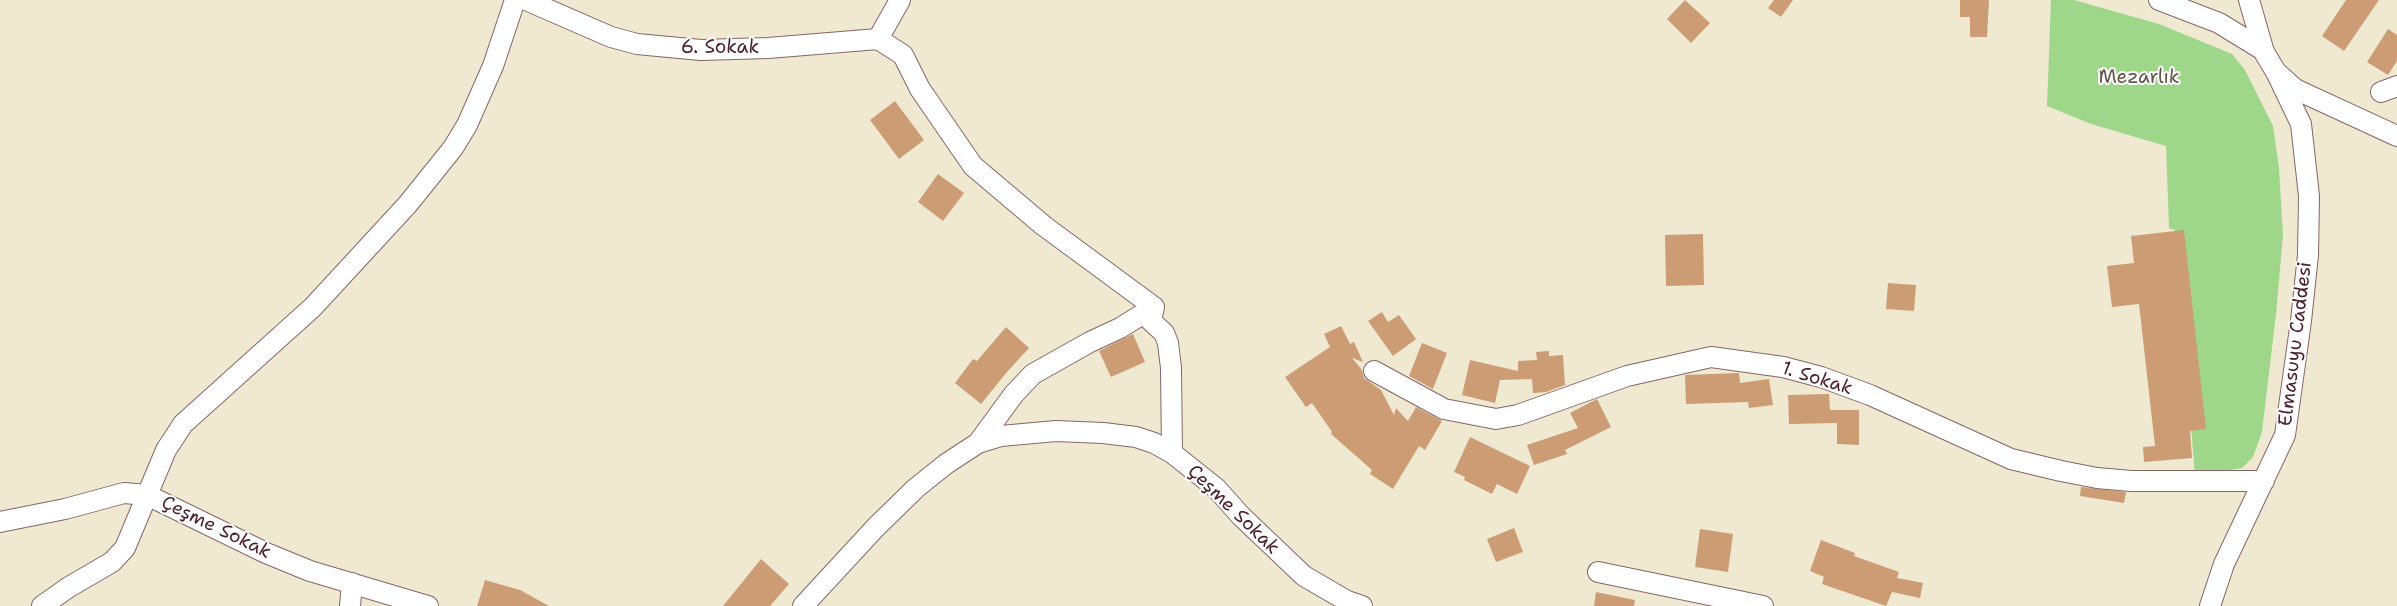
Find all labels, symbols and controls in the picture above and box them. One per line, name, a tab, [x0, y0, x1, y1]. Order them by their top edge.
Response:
street label: 6. Sokak	[681, 37, 759, 59]
park label: Mezarlık	[2098, 67, 2180, 89]
street label: Elmasuyu Caddesi	[2275, 261, 2317, 427]
street label: 1. Sokak	[1779, 357, 1855, 401]
street label: Çeşme Sokak	[1182, 460, 1284, 560]
street label: Çeşme Sokak	[157, 492, 275, 564]

